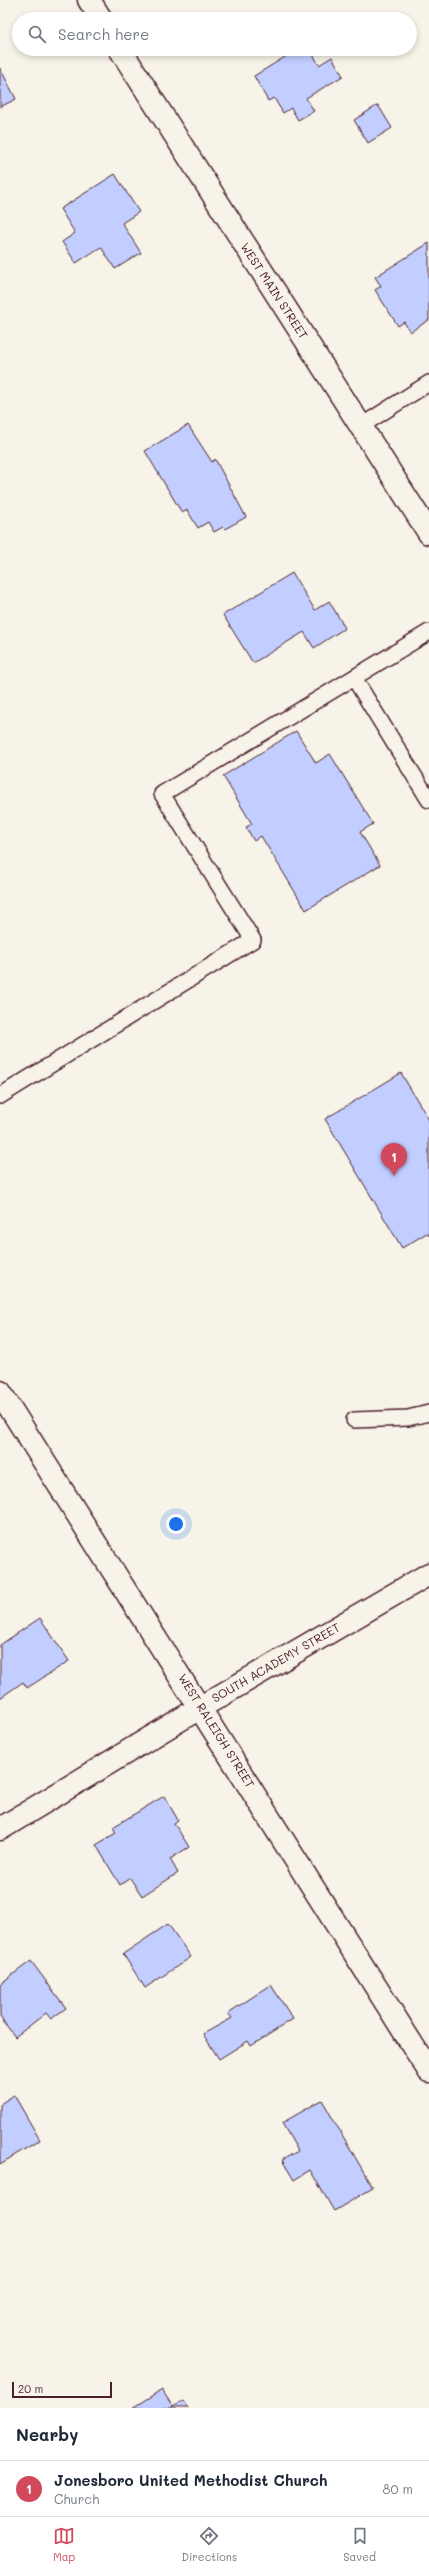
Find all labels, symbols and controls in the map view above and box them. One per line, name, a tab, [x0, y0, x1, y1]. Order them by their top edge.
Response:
search box	[12, 12, 417, 56]
icon: search	[26, 23, 48, 45]
text: Search here	[58, 24, 149, 44]
street label: WEST MAIN STREET	[238, 239, 312, 342]
pin: 1	[381, 1143, 407, 1176]
your location	[166, 1514, 186, 1534]
street label: SOUTH ACADEMY STREET	[208, 1619, 343, 1706]
street label: WEST RALEIGH STREET	[175, 1670, 259, 1791]
scale bar	[12, 2380, 112, 2399]
text: 20 m	[18, 2381, 43, 2396]
text: Nearby	[16, 2423, 78, 2445]
text: Jonesboro United Methodist Church	[54, 2470, 327, 2490]
text: 1	[26, 2480, 32, 2497]
text: 80 m	[383, 2480, 413, 2497]
text: Church	[54, 2490, 99, 2507]
tab: Map	[53, 2525, 75, 2564]
tab: Directions	[181, 2525, 237, 2564]
tab: Saved	[343, 2525, 376, 2564]

